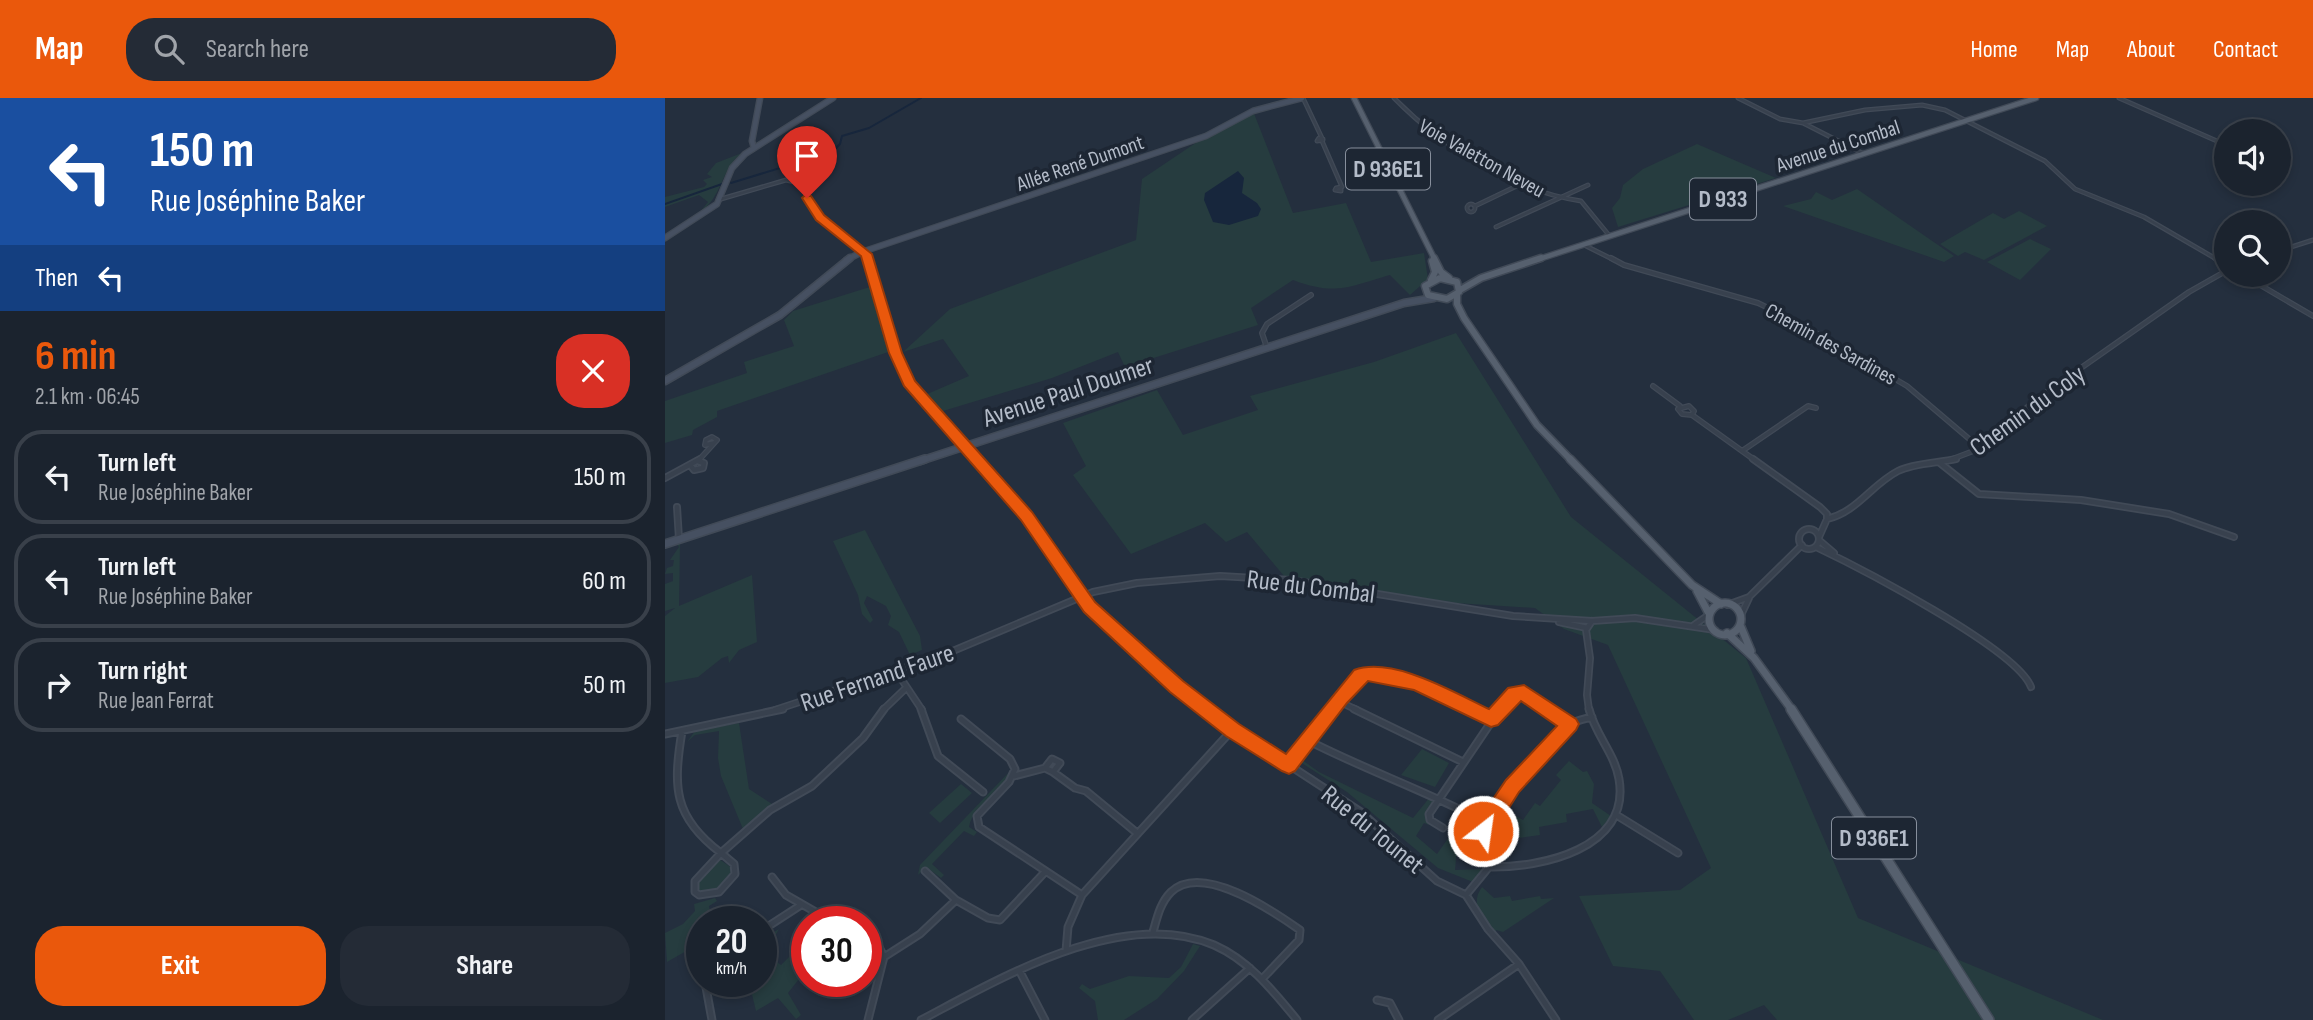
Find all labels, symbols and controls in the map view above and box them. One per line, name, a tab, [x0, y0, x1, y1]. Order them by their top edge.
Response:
search box	[126, 18, 616, 81]
text: Map	[35, 29, 84, 69]
icon: search	[150, 30, 188, 68]
text: Search here	[206, 34, 309, 65]
text: Home	[1970, 35, 2018, 64]
text: Map	[2056, 35, 2089, 64]
text: About	[2127, 35, 2175, 64]
text: Contact	[2213, 35, 2278, 64]
street label: Voie Valetton Neveu	[1414, 114, 1549, 203]
street label: Avenue du Combal	[1772, 115, 1903, 179]
map controls	[2214, 119, 2291, 287]
button: sound	[2214, 119, 2291, 196]
text: 150 m	[150, 122, 254, 181]
icon: left	[35, 126, 126, 217]
pin	[777, 126, 837, 198]
street label: Allée René Dumont	[1012, 130, 1147, 197]
icon: arrive	[788, 137, 826, 175]
road number: D 936E1	[1346, 148, 1430, 190]
road number: D 933	[1690, 178, 1756, 220]
text: Rue Joséphine Baker	[150, 182, 365, 221]
button: search	[2214, 210, 2291, 287]
icon: left	[92, 259, 130, 297]
text: Then	[35, 263, 78, 294]
street label: Chemin des Sardines	[1761, 298, 1901, 391]
text: 6 min	[35, 331, 116, 382]
button: close	[556, 334, 630, 408]
street label: Avenue Paul Doumer	[978, 350, 1158, 435]
street label: Chemin du Coly	[1964, 359, 2092, 463]
text: 2.1 km · 06:45	[35, 383, 140, 411]
text: Turn left	[98, 448, 176, 479]
icon: left	[39, 458, 77, 496]
text: 150 m	[574, 462, 626, 493]
text: Rue Joséphine Baker	[98, 479, 253, 507]
text: Turn left	[98, 552, 176, 583]
icon: left	[39, 562, 77, 600]
street label: Rue du Combal	[1245, 564, 1377, 611]
text: 60 m	[582, 566, 626, 597]
text: Rue Joséphine Baker	[98, 583, 253, 611]
street label: Rue Fernand Faure	[797, 638, 958, 719]
text: Turn right	[98, 656, 187, 687]
icon: right	[39, 666, 77, 704]
text: 50 m	[583, 670, 626, 701]
text: Rue Jean Ferrat	[98, 687, 214, 715]
street label: Rue du Tounet	[1314, 779, 1430, 881]
position arrow	[1446, 794, 1520, 868]
road number: D 936E1	[1832, 818, 1916, 858]
speed limit sign: 30	[791, 906, 882, 997]
text: 20	[716, 921, 748, 964]
button: Exit	[35, 926, 326, 1006]
button: Share	[340, 926, 630, 1006]
text: km/h	[716, 958, 747, 979]

